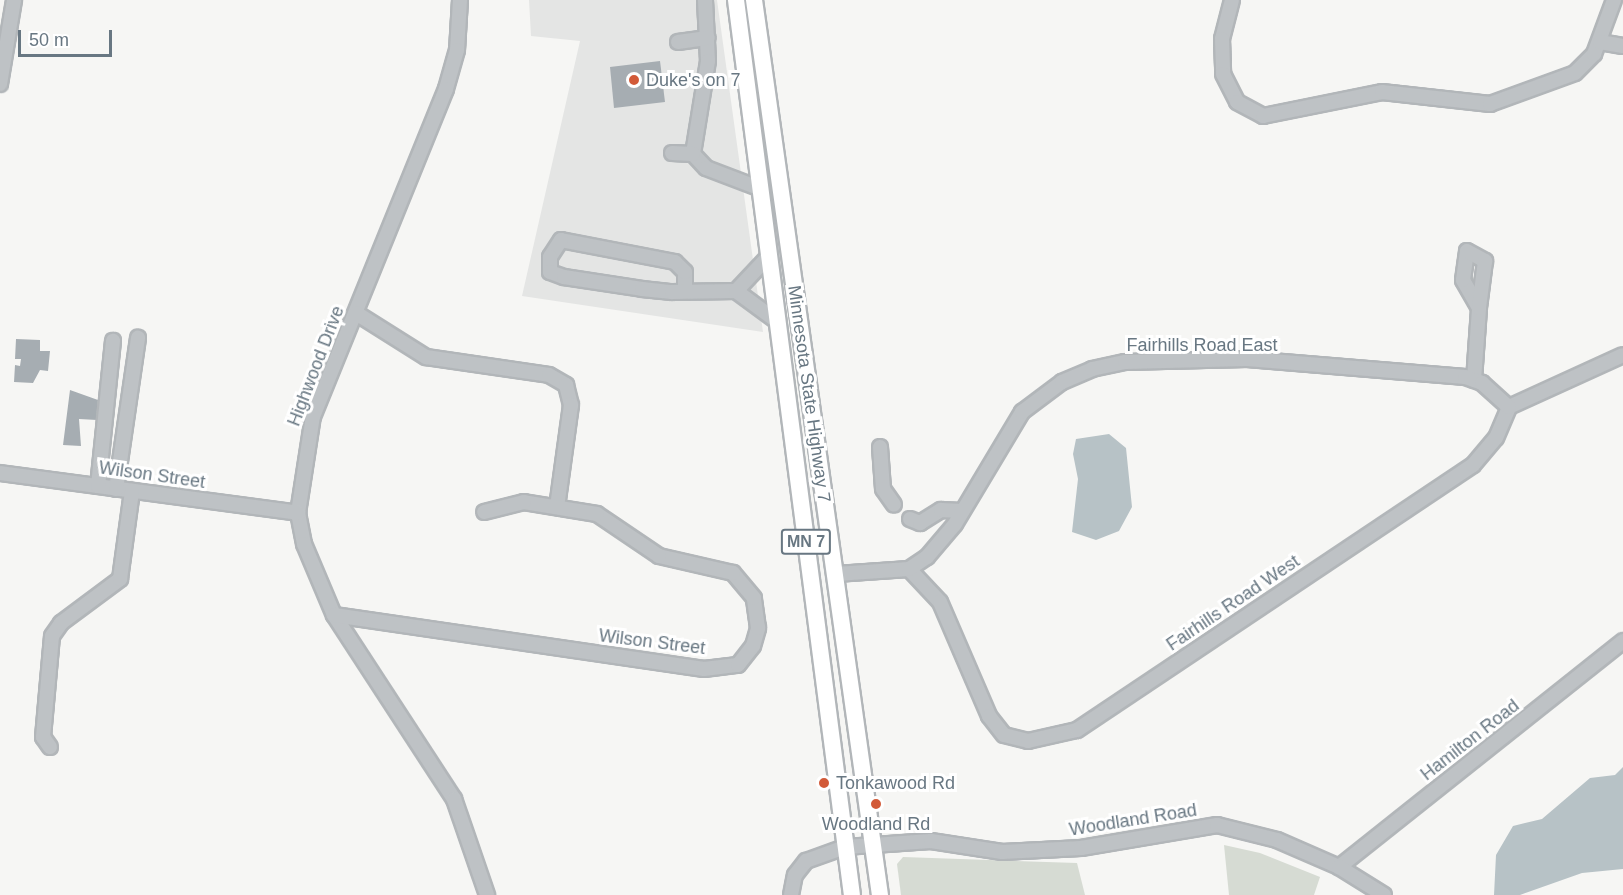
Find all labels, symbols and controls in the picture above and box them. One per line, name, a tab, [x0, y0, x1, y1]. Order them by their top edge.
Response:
scale bar	[21, 18, 116, 56]
text: 50 m	[29, 30, 69, 50]
place label: Duke's on 7	[646, 69, 740, 91]
marker: Duke's on 7	[627, 73, 641, 87]
street label: Minnesota State Highway 7	[783, 284, 835, 504]
street label: Highwood Drive	[283, 303, 349, 429]
street label: Fairhills Road East	[1126, 334, 1278, 356]
street label: Wilson Street	[98, 457, 206, 493]
road number: MN 7	[780, 529, 832, 555]
street label: Fairhills Road West	[1162, 551, 1304, 655]
street label: Wilson Street	[598, 625, 706, 659]
street label: Hamilton Road	[1416, 695, 1524, 785]
place label: Tonkawood Rd	[836, 772, 955, 794]
marker: Tonkawood Rd	[817, 776, 831, 790]
marker: Woodland Rd	[869, 797, 883, 811]
street label: Woodland Road	[1068, 799, 1198, 841]
place label: Woodland Rd	[822, 813, 930, 835]

